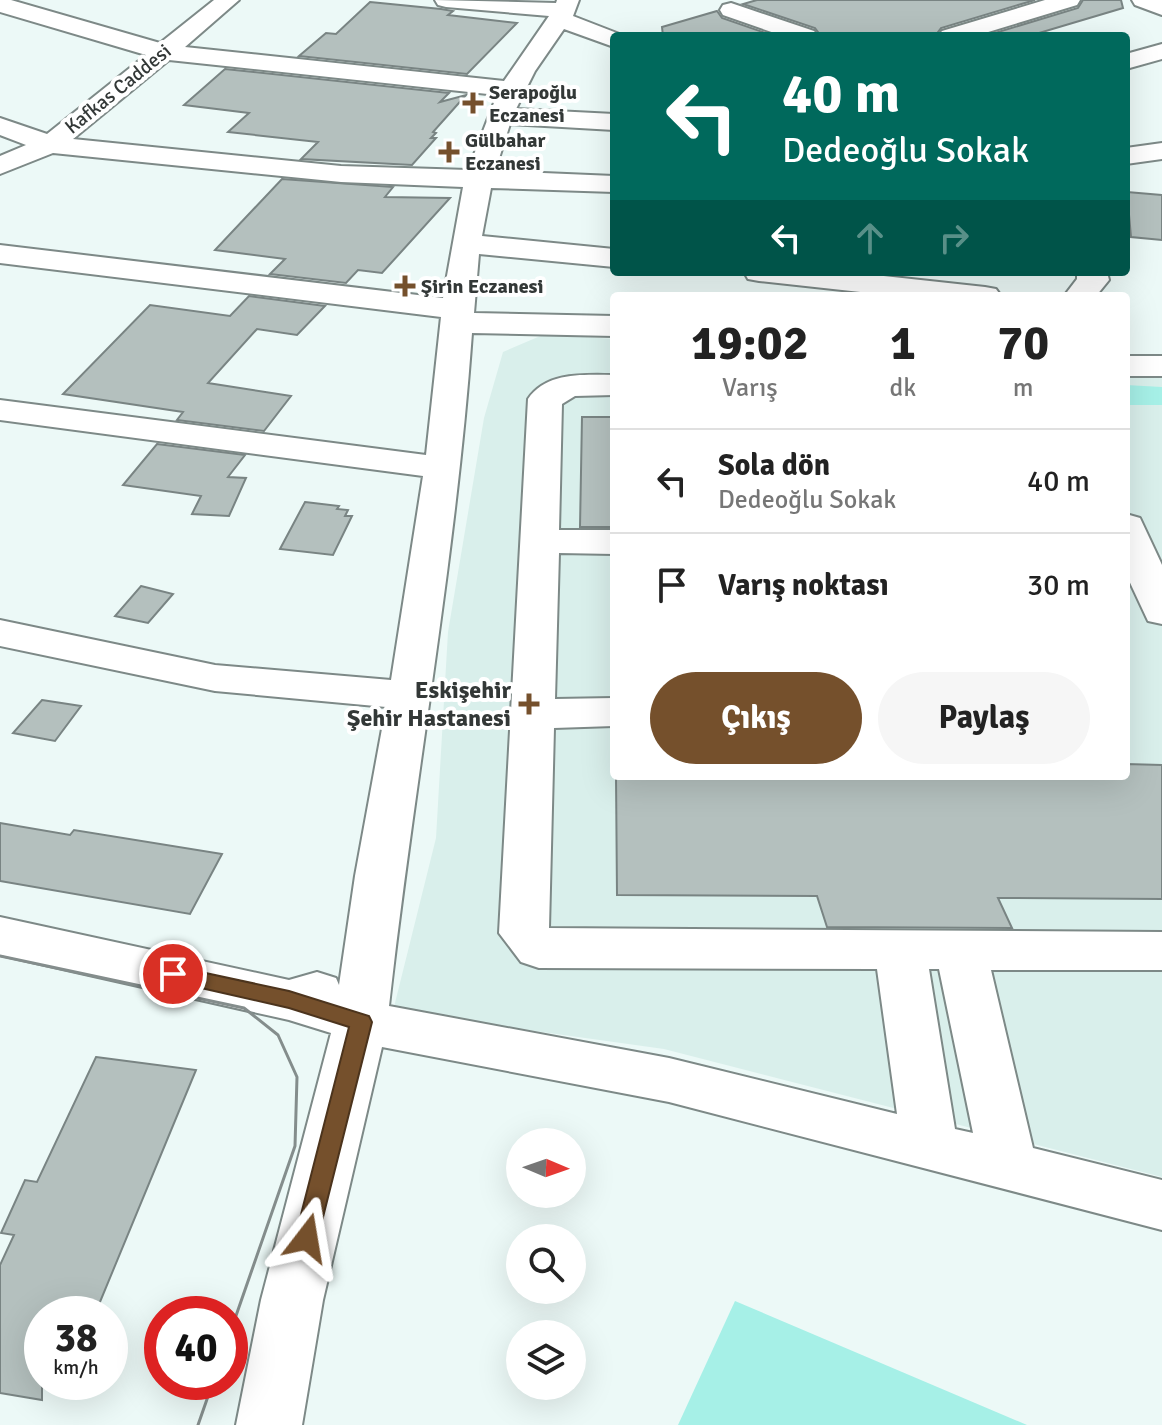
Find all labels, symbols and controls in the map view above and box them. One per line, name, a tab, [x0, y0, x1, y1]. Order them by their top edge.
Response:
street label: Kafkas Caddesi	[60, 39, 176, 139]
text: 40 m	[782, 59, 900, 128]
icon: left	[650, 64, 754, 168]
place label: Serapoğlu Eczanesi	[489, 80, 577, 128]
marker: Serapoğlu Eczanesi	[464, 94, 482, 112]
place label: Gülbahar Eczanesi	[465, 128, 545, 176]
text: Dedeoğlu Sokak	[782, 128, 1029, 173]
marker: Gülbahar Eczanesi	[440, 143, 458, 161]
icon: left	[764, 216, 808, 260]
icon: ahead	[848, 216, 892, 260]
icon: right	[932, 216, 976, 260]
place label: Şirin Eczanesi	[421, 274, 544, 299]
marker: Şirin Eczanesi	[396, 277, 414, 295]
text: 19:02	[691, 314, 809, 373]
text: 1	[890, 314, 916, 373]
text: 70	[997, 314, 1049, 373]
text: Varış	[722, 372, 778, 404]
text: dk	[890, 372, 916, 404]
text: m	[1013, 372, 1034, 404]
text: Sola dön	[718, 447, 830, 484]
icon: left	[650, 459, 694, 503]
text: 40 m	[1027, 463, 1090, 500]
text: Dedeoğlu Sokak	[718, 484, 896, 516]
icon: arrive	[650, 563, 694, 607]
text: Varış noktası	[718, 567, 889, 604]
text: 30 m	[1027, 567, 1090, 604]
button: Çıkış	[650, 672, 862, 764]
button: Paylaş	[878, 672, 1090, 764]
place label: Eskişehir Şehir Hastanesi	[347, 675, 511, 733]
marker: Eskişehir Şehir Hastanesi	[518, 693, 540, 715]
pin	[139, 940, 207, 1008]
icon: arrive	[151, 952, 195, 996]
north arrow	[506, 1128, 586, 1208]
map controls	[506, 1128, 586, 1400]
position arrow	[265, 1196, 349, 1280]
button: search	[506, 1224, 586, 1304]
speed limit sign: 40	[144, 1296, 248, 1400]
text: 38	[54, 1313, 98, 1363]
button: layers	[506, 1320, 586, 1400]
text: km/h	[53, 1355, 99, 1380]

